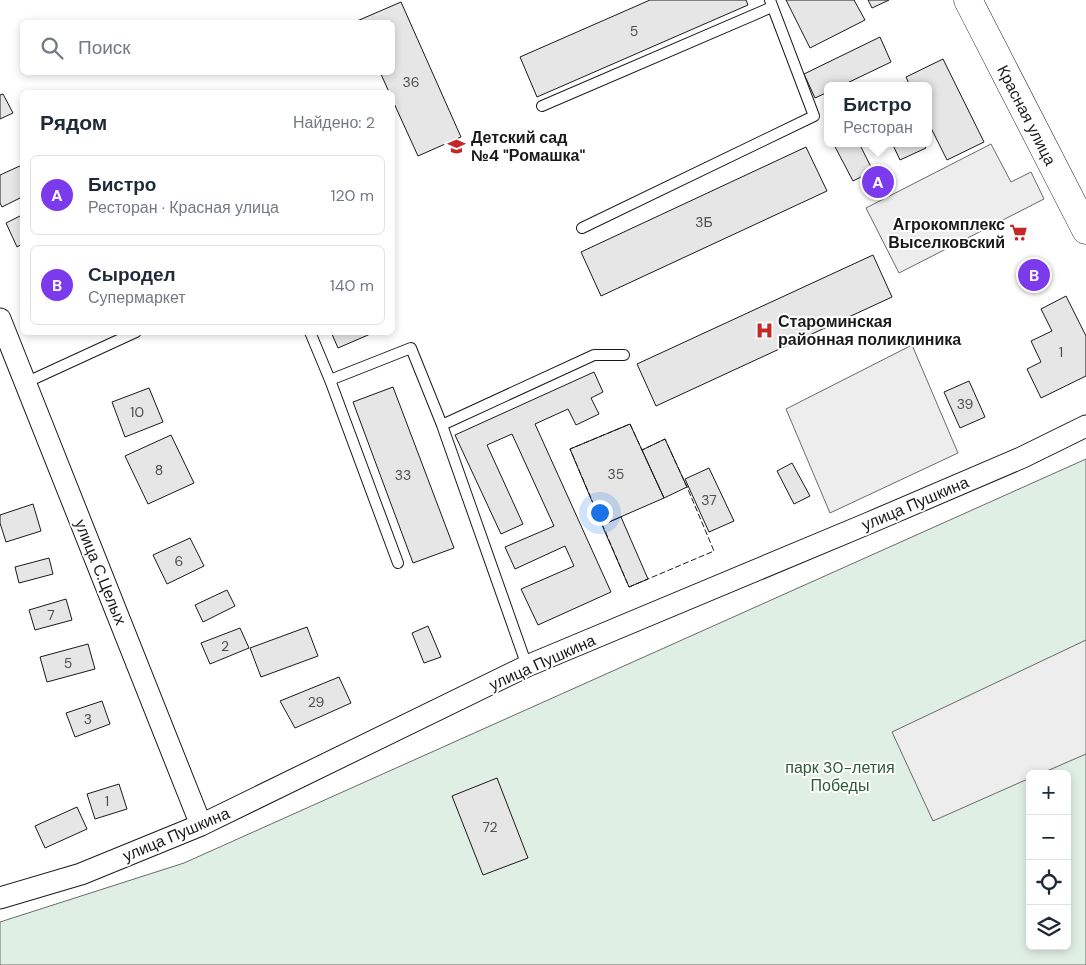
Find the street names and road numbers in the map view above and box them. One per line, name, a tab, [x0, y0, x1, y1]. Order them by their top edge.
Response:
street label: Красная улица	[992, 62, 1061, 169]
street label: улица Пушкина	[859, 471, 972, 535]
street label: улица С.Целых	[70, 516, 131, 628]
street label: улица Пушкина	[486, 630, 599, 695]
street label: улица Пушкина	[120, 802, 233, 866]

